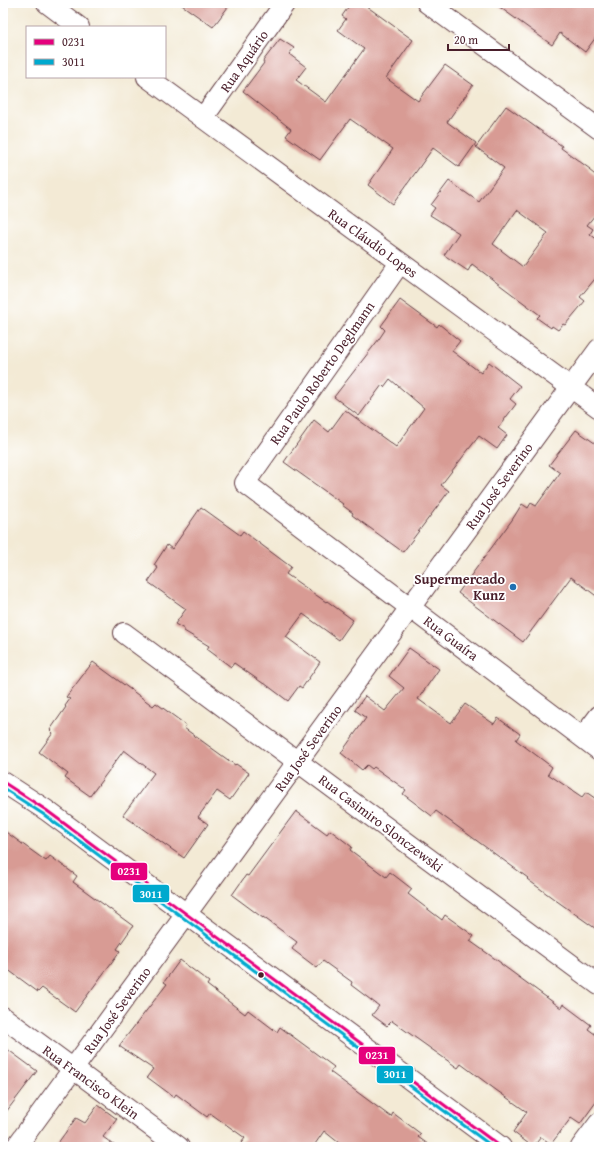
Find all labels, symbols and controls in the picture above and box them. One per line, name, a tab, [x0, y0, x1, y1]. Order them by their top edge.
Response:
legend	[26, 26, 166, 78]
street label: Rua Aquário	[215, 26, 273, 96]
scale bar	[448, 26, 509, 52]
text: 20 m	[454, 31, 478, 48]
text: 0231	[62, 33, 85, 50]
text: 3011	[62, 53, 85, 70]
street label: Rua Cláudio Lopes	[324, 204, 422, 282]
street label: Rua Paulo Roberto Deglmann	[265, 297, 379, 449]
street label: Rua José Severino	[461, 438, 537, 534]
place label: Supermercado Kunz	[414, 569, 506, 605]
marker: Supermercado Kunz	[508, 582, 518, 592]
street label: Rua Guaíra	[419, 611, 483, 665]
street label: Rua José Severino	[270, 700, 346, 796]
street label: Rua Casimiro Slonczewski	[315, 769, 448, 877]
line badge: 0231	[110, 862, 148, 881]
text: 0231	[118, 863, 141, 879]
line badge: 3011	[132, 884, 170, 903]
text: 3011	[140, 886, 163, 902]
street label: Rua José Severino	[79, 962, 155, 1058]
unlabelled marker	[256, 970, 266, 980]
street label: Rua Francisco Klein	[39, 1040, 143, 1124]
line badge: 0231	[358, 1046, 396, 1065]
text: 0231	[366, 1047, 389, 1063]
line badge: 3011	[376, 1065, 414, 1084]
text: 3011	[384, 1066, 407, 1082]

